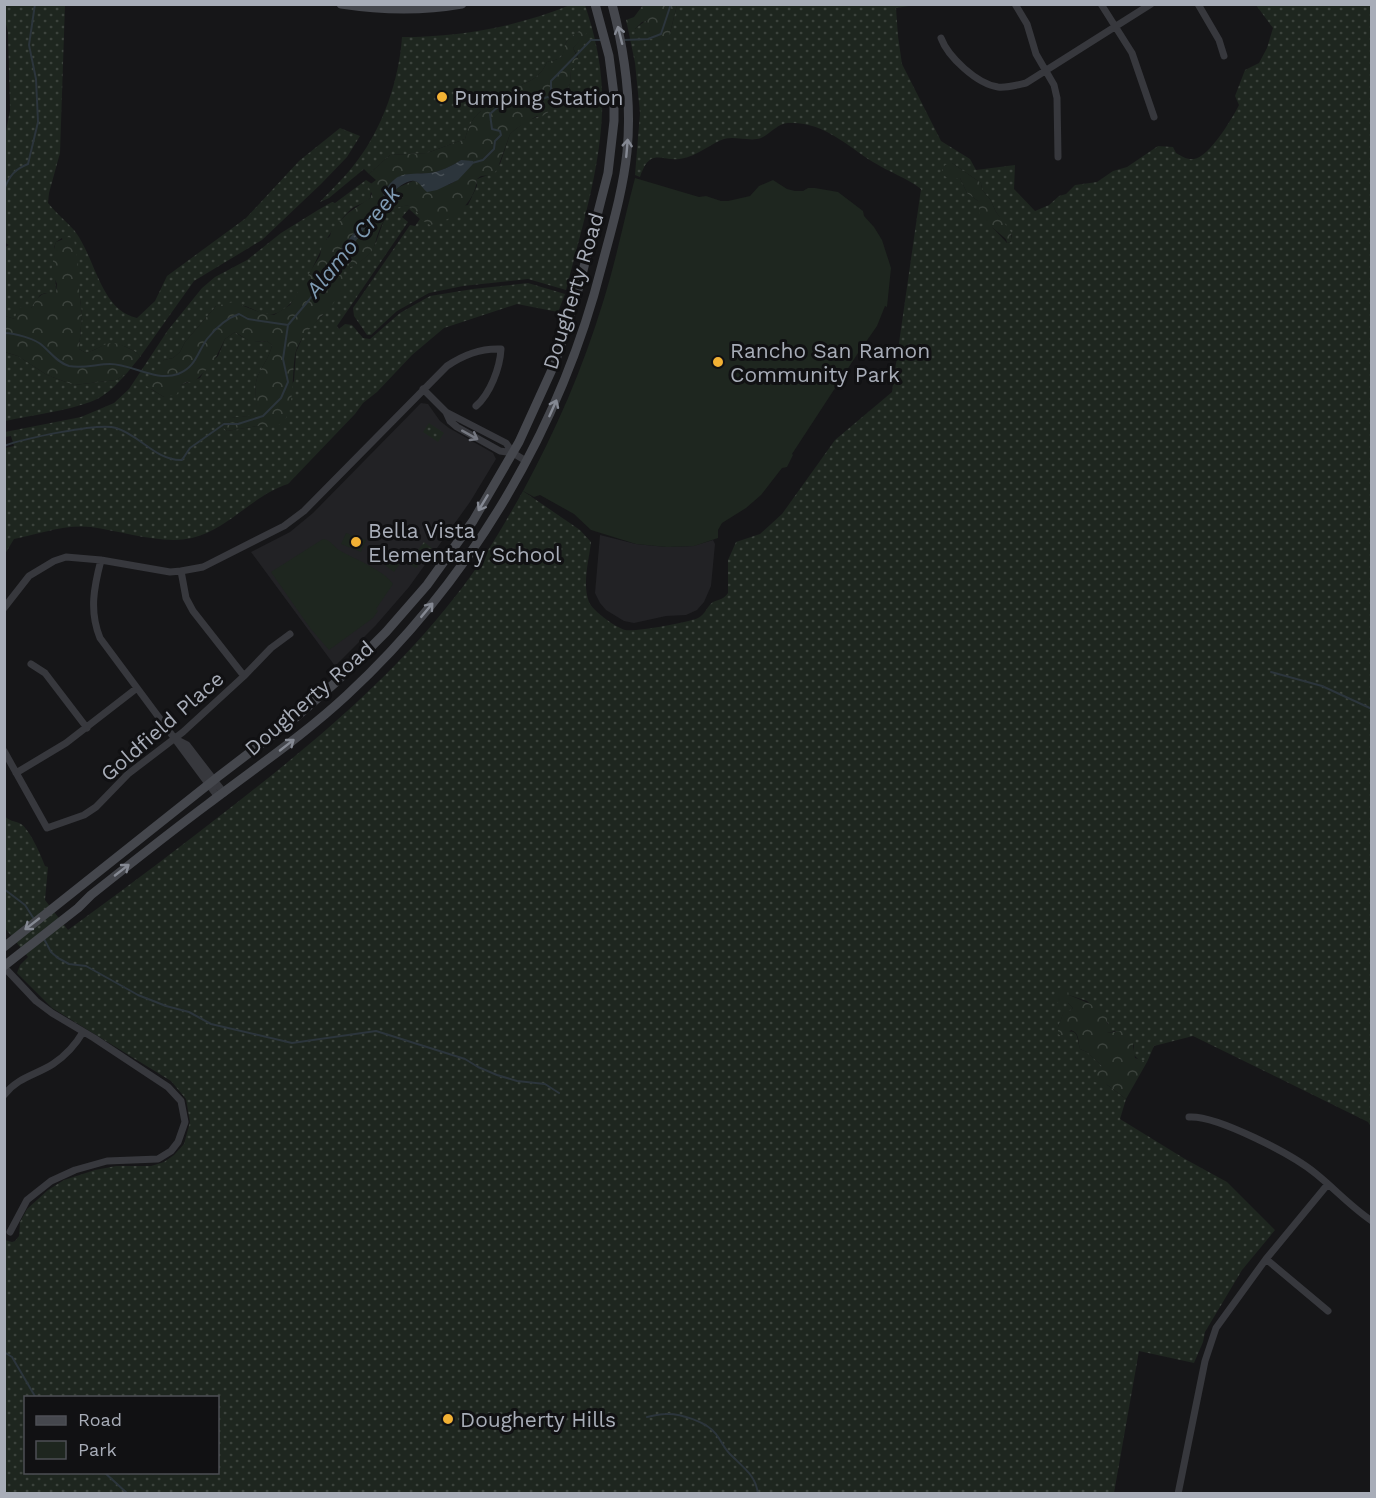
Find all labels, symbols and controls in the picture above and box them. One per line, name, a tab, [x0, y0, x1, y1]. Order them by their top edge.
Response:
one-way arrow	[613, 26, 625, 45]
place label: Pumping Station	[454, 85, 624, 110]
marker: Pumping Station	[435, 90, 449, 104]
one-way arrow	[622, 138, 633, 158]
water label: Alamo Creek	[300, 181, 406, 303]
street label: Dougherty Road	[537, 210, 609, 372]
place label: Rancho San Ramon Community Park	[730, 338, 930, 387]
marker: Rancho San Ramon Community Park	[711, 355, 725, 369]
one-way arrow	[547, 400, 559, 418]
one-way arrow	[461, 430, 479, 441]
one-way arrow	[477, 494, 489, 511]
place label: Bella Vista Elementary School	[368, 518, 562, 567]
marker: Bella Vista Elementary School	[349, 535, 363, 549]
one-way arrow	[420, 603, 434, 618]
street label: Dougherty Road	[239, 635, 379, 761]
street label: Goldfield Place	[95, 666, 229, 786]
one-way arrow	[279, 738, 294, 752]
one-way arrow	[114, 864, 130, 877]
one-way arrow	[25, 918, 41, 931]
legend	[24, 1396, 219, 1474]
place label: Dougherty Hills	[460, 1407, 616, 1432]
text: Road	[78, 1409, 122, 1430]
marker: Dougherty Hills	[441, 1412, 455, 1426]
text: Park	[78, 1439, 117, 1460]

